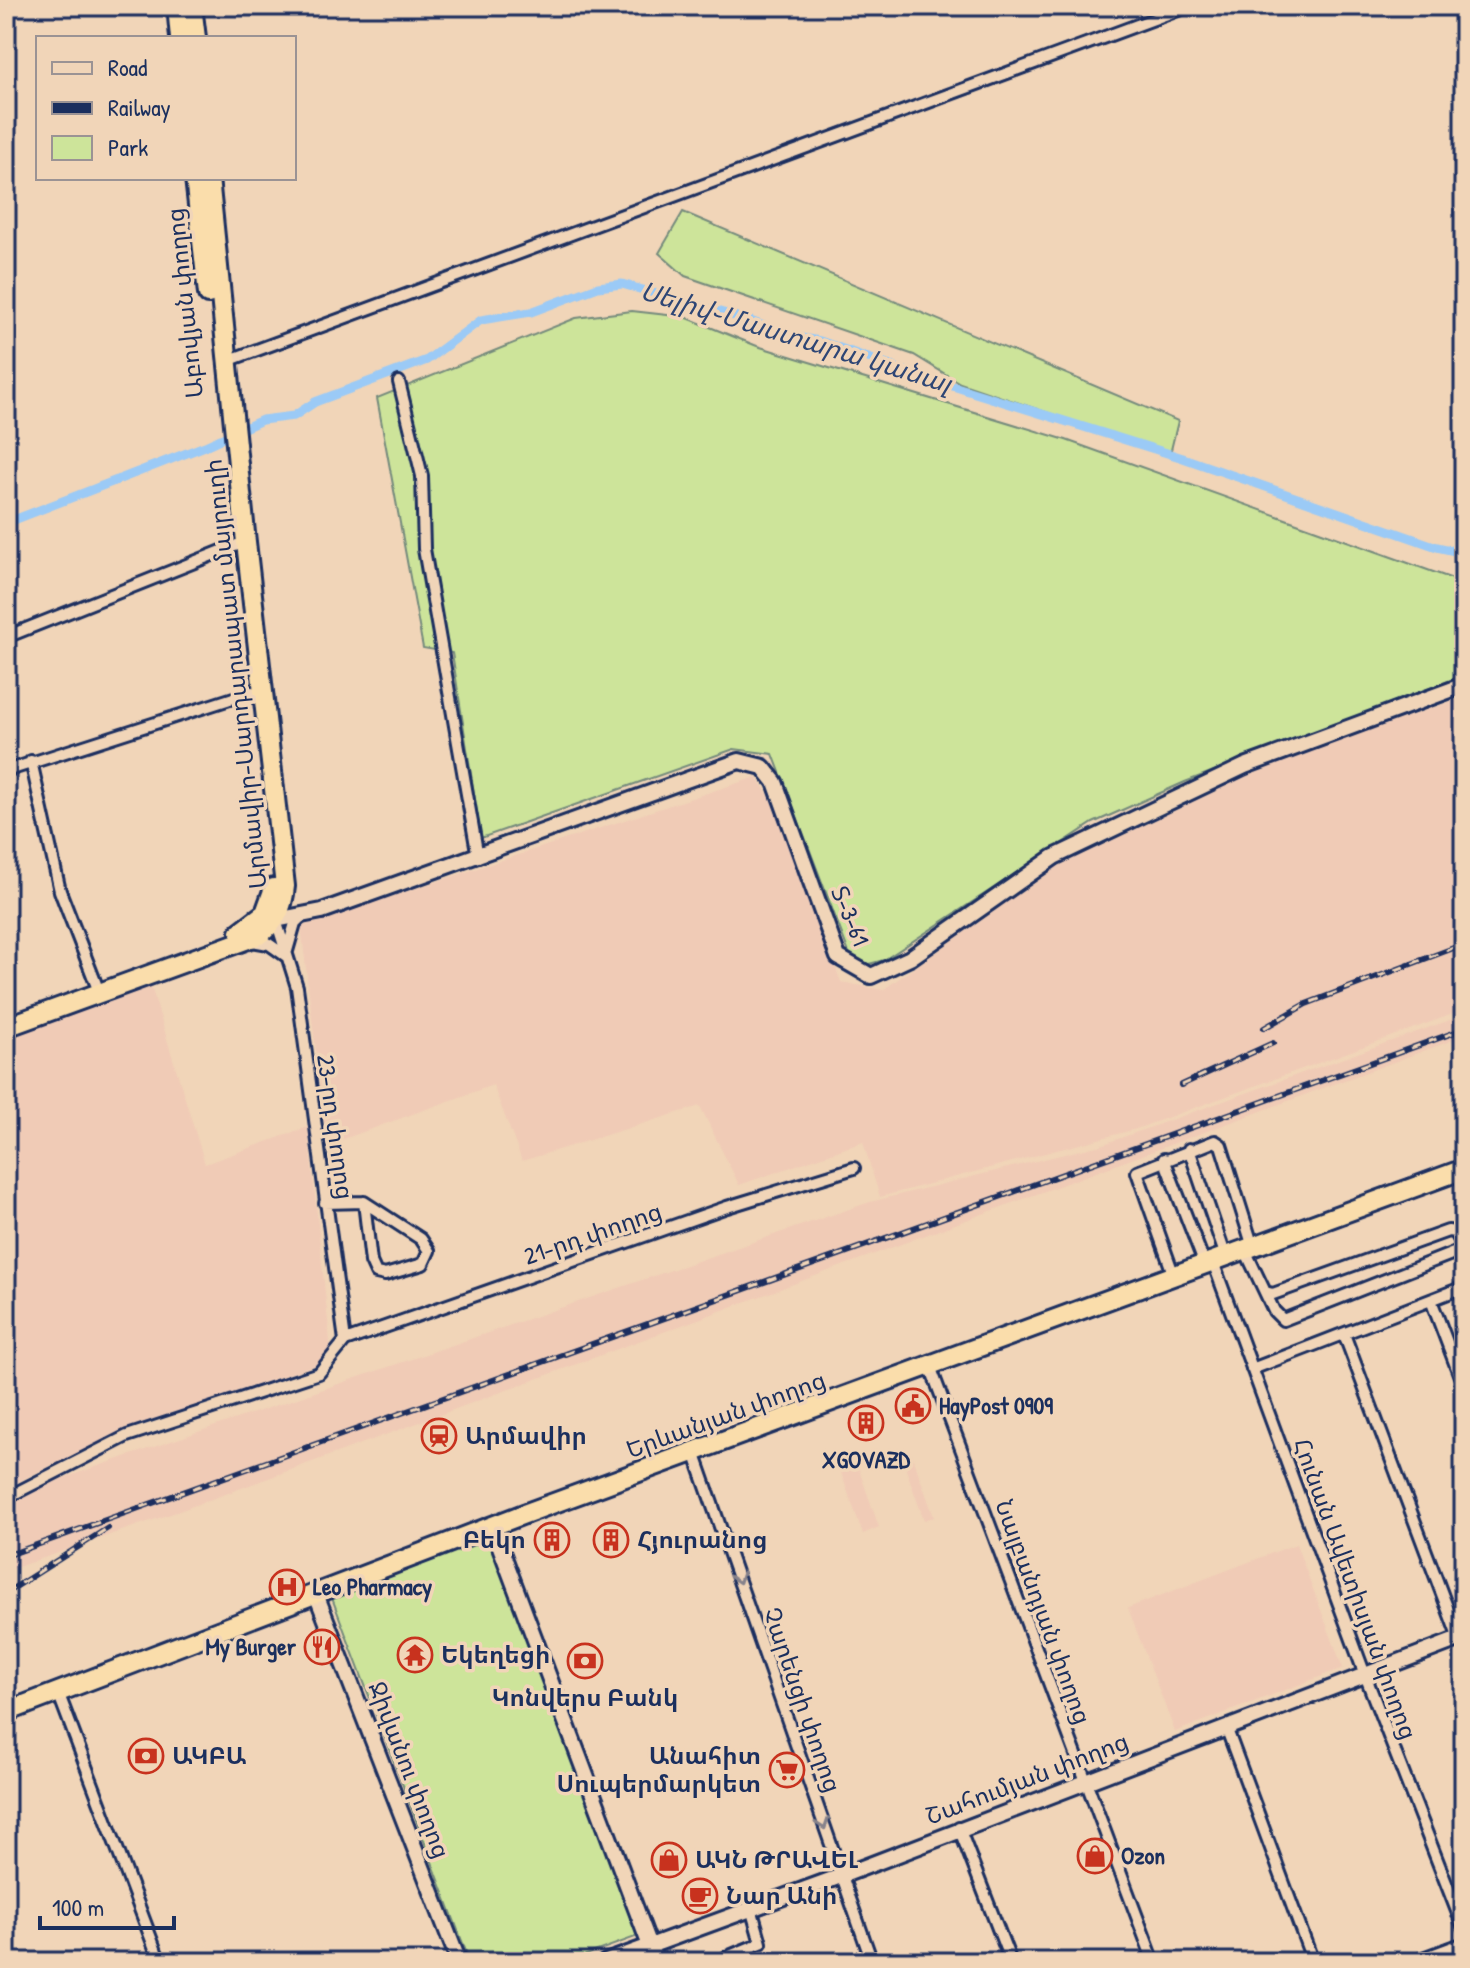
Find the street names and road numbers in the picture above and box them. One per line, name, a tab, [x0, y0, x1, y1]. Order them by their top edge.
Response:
street label: Աբովյան փողոց	[158, 206, 210, 400]
street label: Արմավիր-Սարդարապատ մայրուղի	[197, 458, 273, 891]
street label: Տ-3-61	[824, 881, 878, 950]
street label: 23-րդ փողոց	[310, 1052, 362, 1201]
street label: 21-րդ փողոց	[519, 1194, 666, 1272]
street label: Երևանյան փողոց	[621, 1363, 830, 1465]
street label: Հունան Ավետիսյան փողոց	[1287, 1434, 1425, 1744]
street label: Նալբանդյան փողոց	[988, 1495, 1099, 1728]
street label: Չարենցի փողոց	[756, 1603, 850, 1796]
street label: Ջիվանու փողոց	[362, 1677, 458, 1863]
street label: Շահումյան փողոց	[921, 1725, 1133, 1832]

